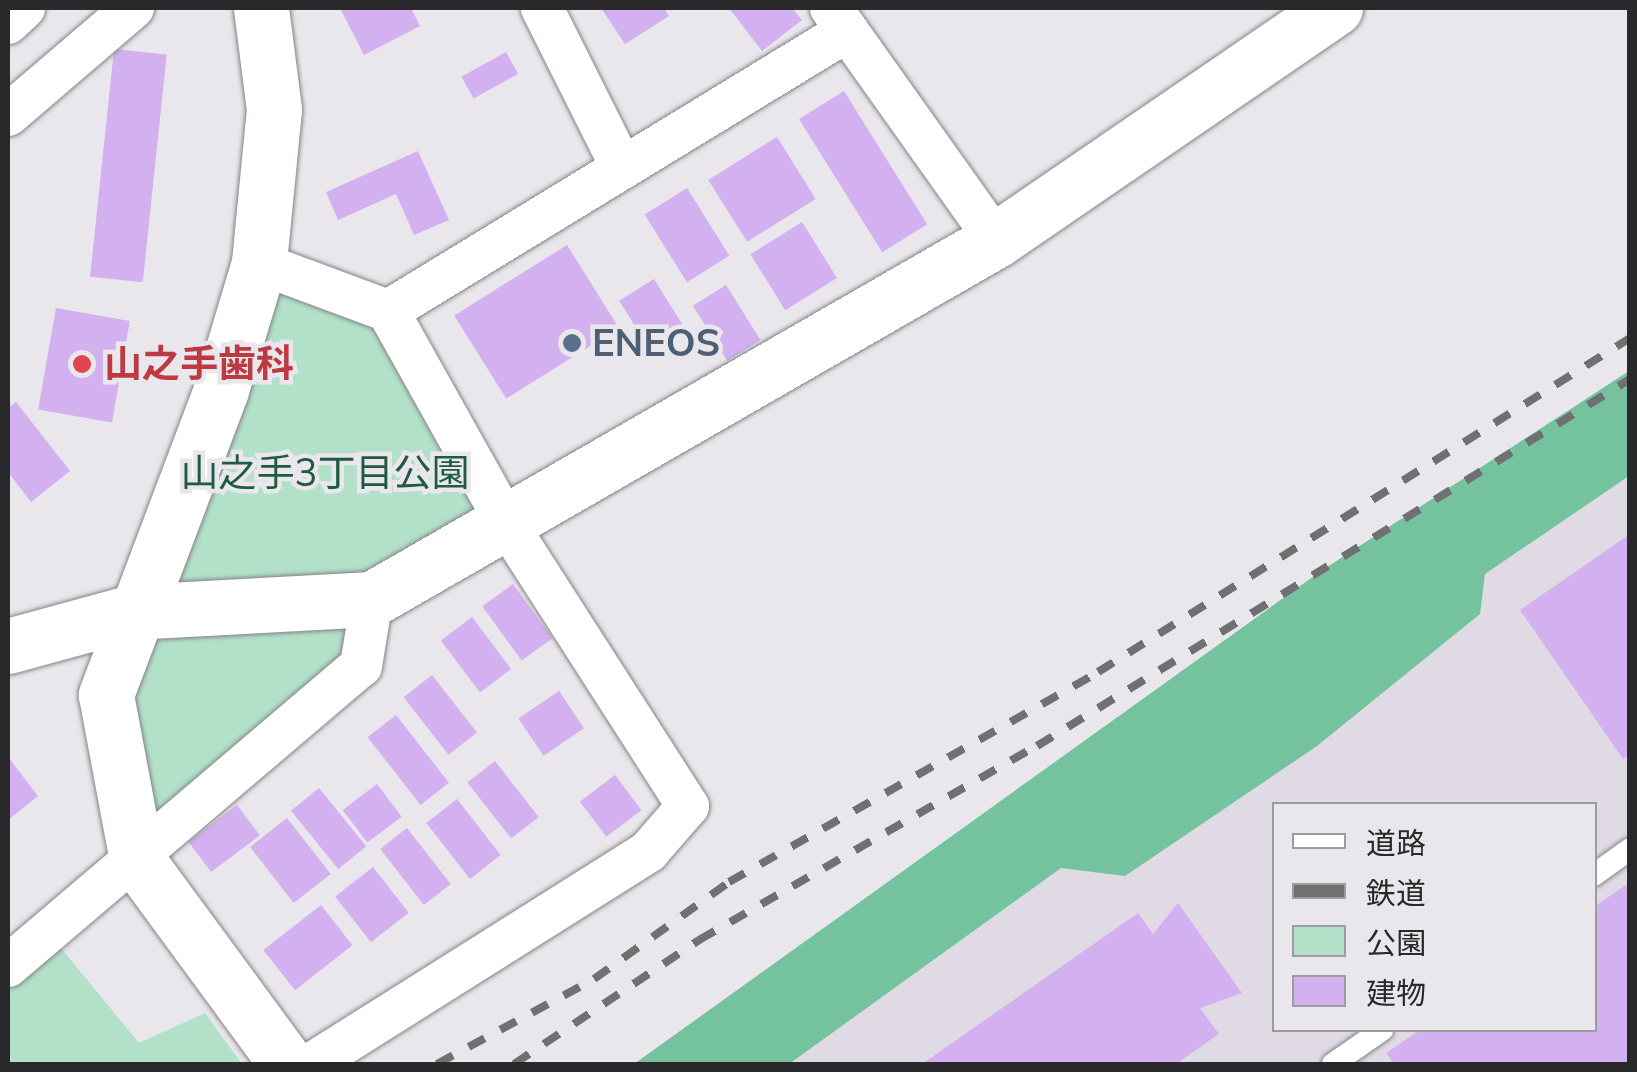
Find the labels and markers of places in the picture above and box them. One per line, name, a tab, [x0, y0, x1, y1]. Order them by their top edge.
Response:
place label: ENEOS	[592, 320, 720, 366]
marker: ENEOS	[561, 332, 583, 354]
place label: 山之手歯科	[104, 341, 294, 387]
marker: 山之手歯科	[69, 351, 95, 377]

